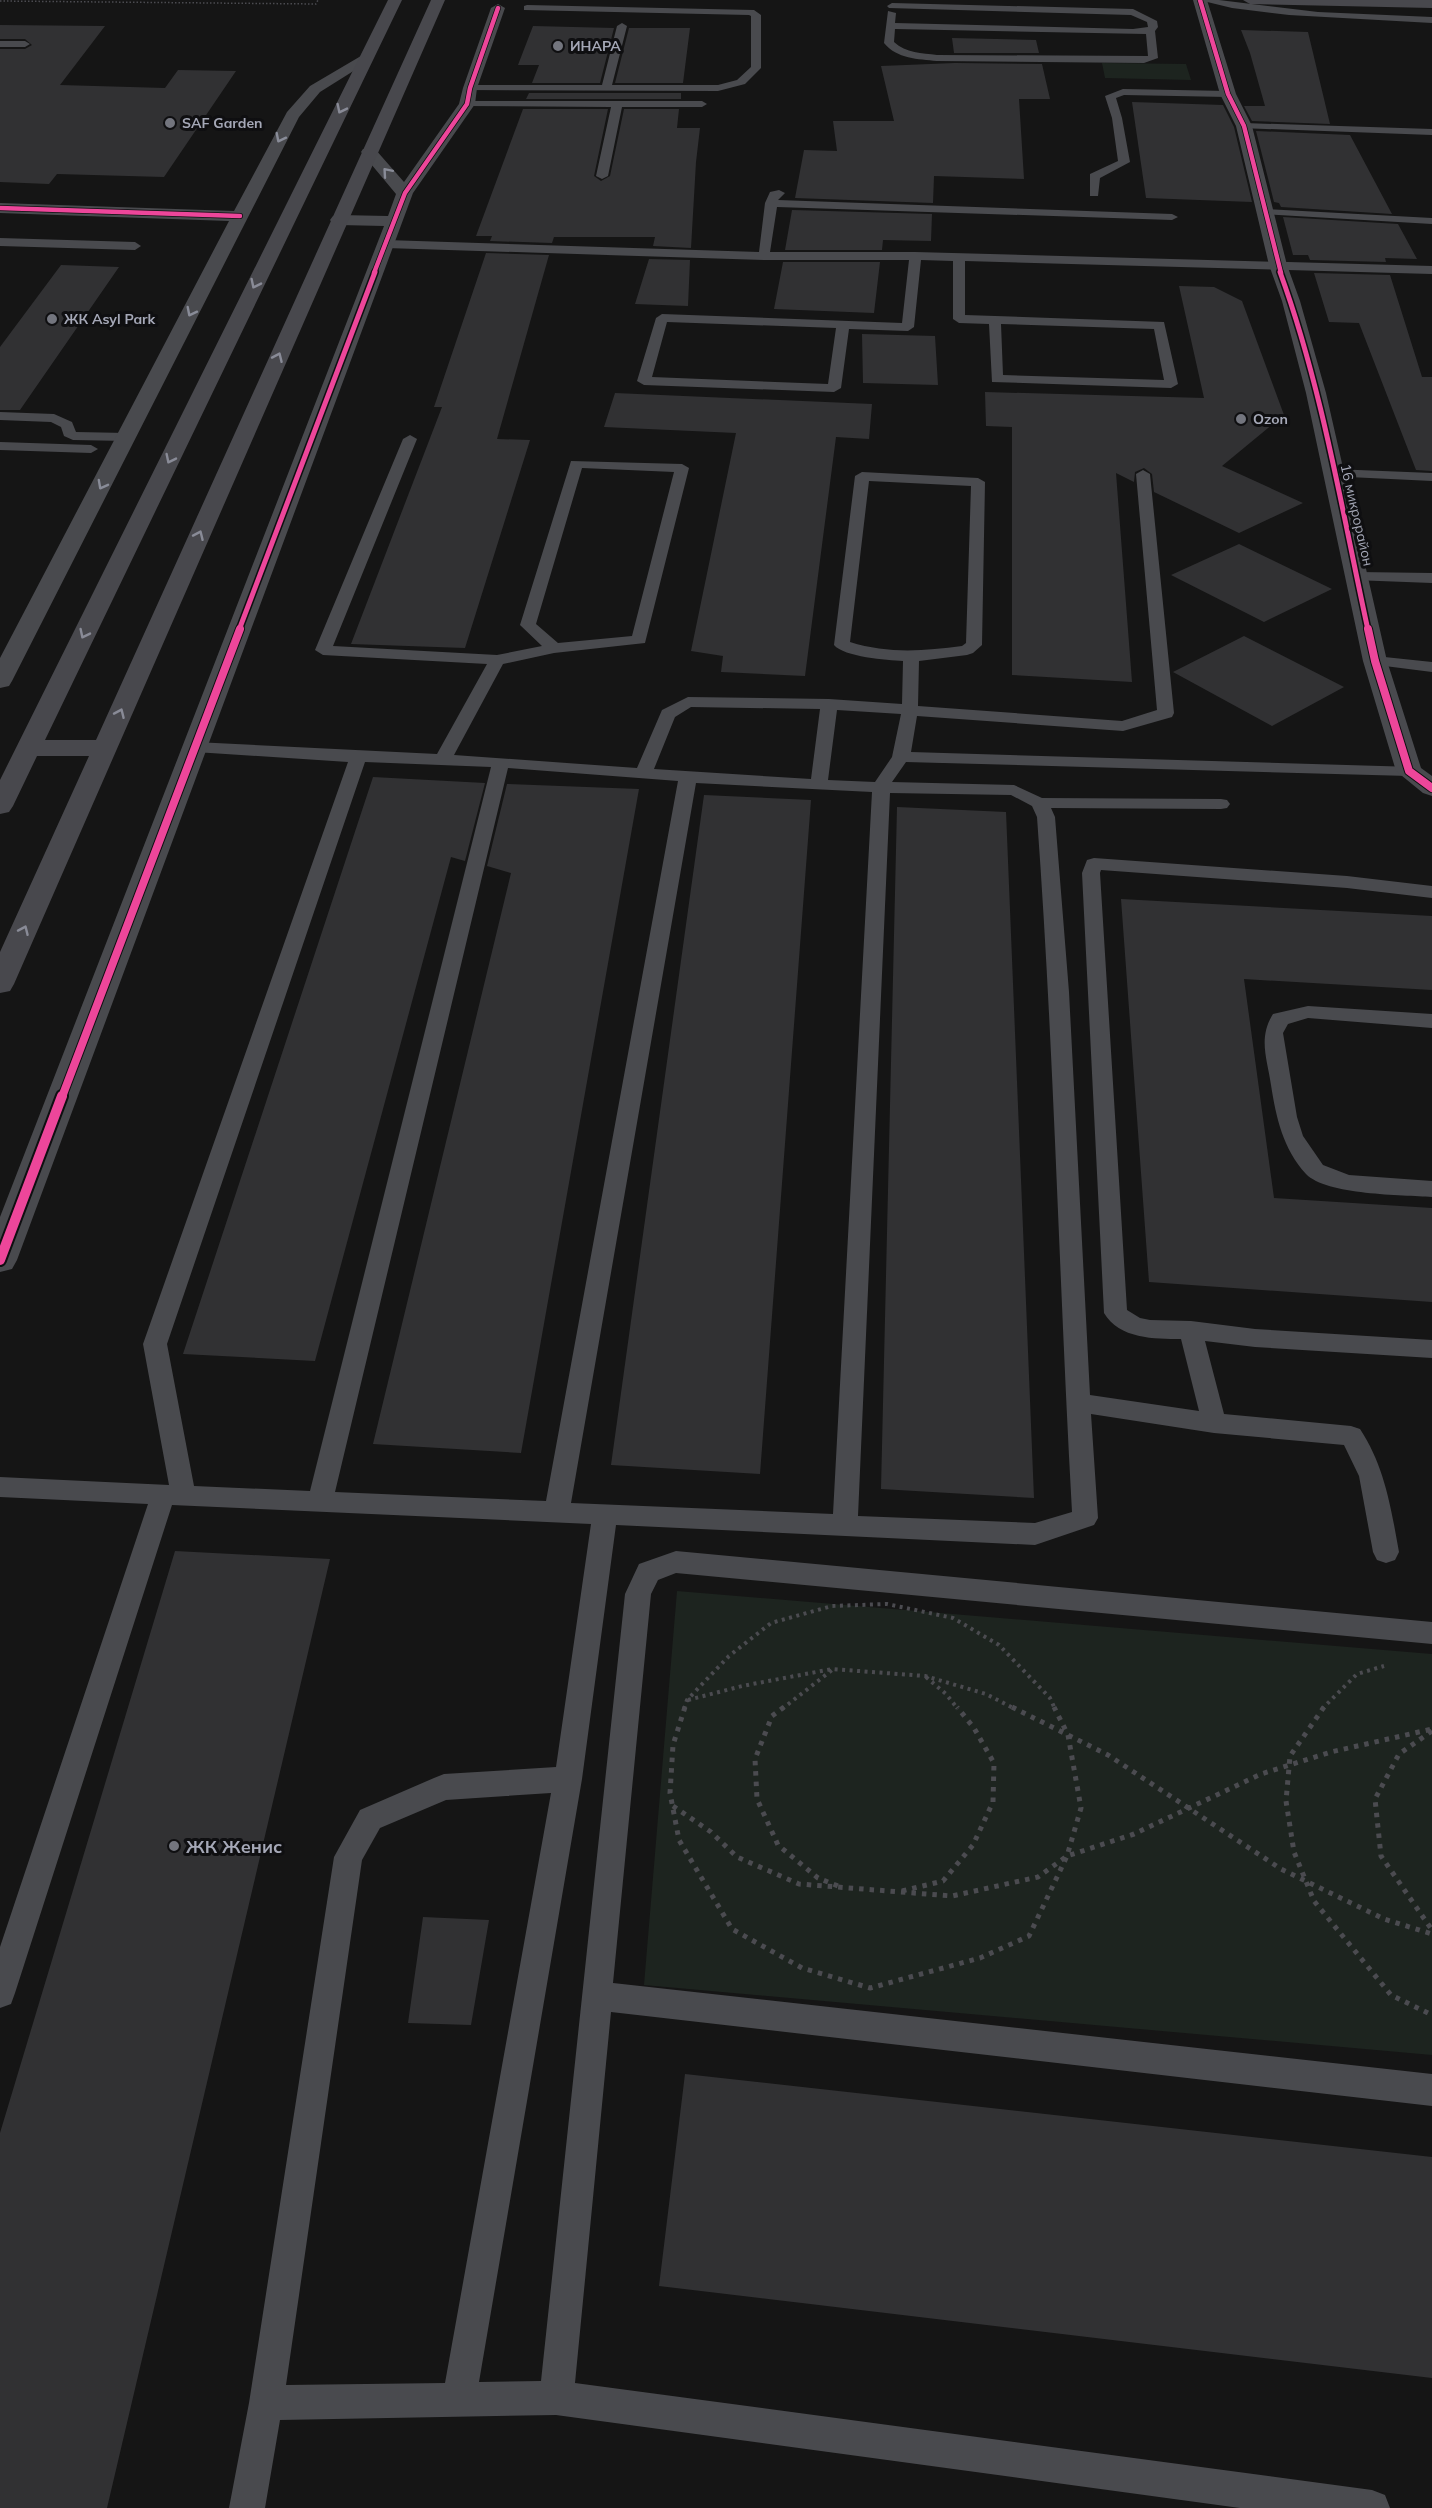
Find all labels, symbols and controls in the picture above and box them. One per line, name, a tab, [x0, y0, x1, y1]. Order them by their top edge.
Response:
place label: ИНАРА	[570, 37, 621, 55]
marker: ИНАРА	[551, 39, 565, 53]
one-way arrow	[337, 102, 348, 113]
place label: SAF Garden	[182, 114, 263, 132]
marker: SAF Garden	[163, 116, 177, 130]
one-way arrow	[276, 132, 287, 143]
one-way arrow	[383, 168, 394, 179]
one-way arrow	[251, 277, 263, 288]
one-way arrow	[187, 306, 199, 317]
place label: ЖК Asyl Park	[64, 310, 156, 328]
marker: ЖК Asyl Park	[45, 312, 59, 326]
one-way arrow	[271, 352, 283, 363]
place label: Ozon	[1253, 410, 1288, 428]
marker: Ozon	[1234, 412, 1248, 426]
one-way arrow	[165, 453, 177, 464]
street label: 16 микрорайон	[1336, 462, 1378, 568]
one-way arrow	[98, 479, 109, 490]
one-way arrow	[192, 531, 204, 542]
one-way arrow	[80, 628, 91, 639]
one-way arrow	[113, 709, 125, 720]
one-way arrow	[16, 926, 28, 937]
place label: ЖК Женис	[186, 1835, 282, 1858]
marker: ЖК Женис	[167, 1839, 181, 1853]

